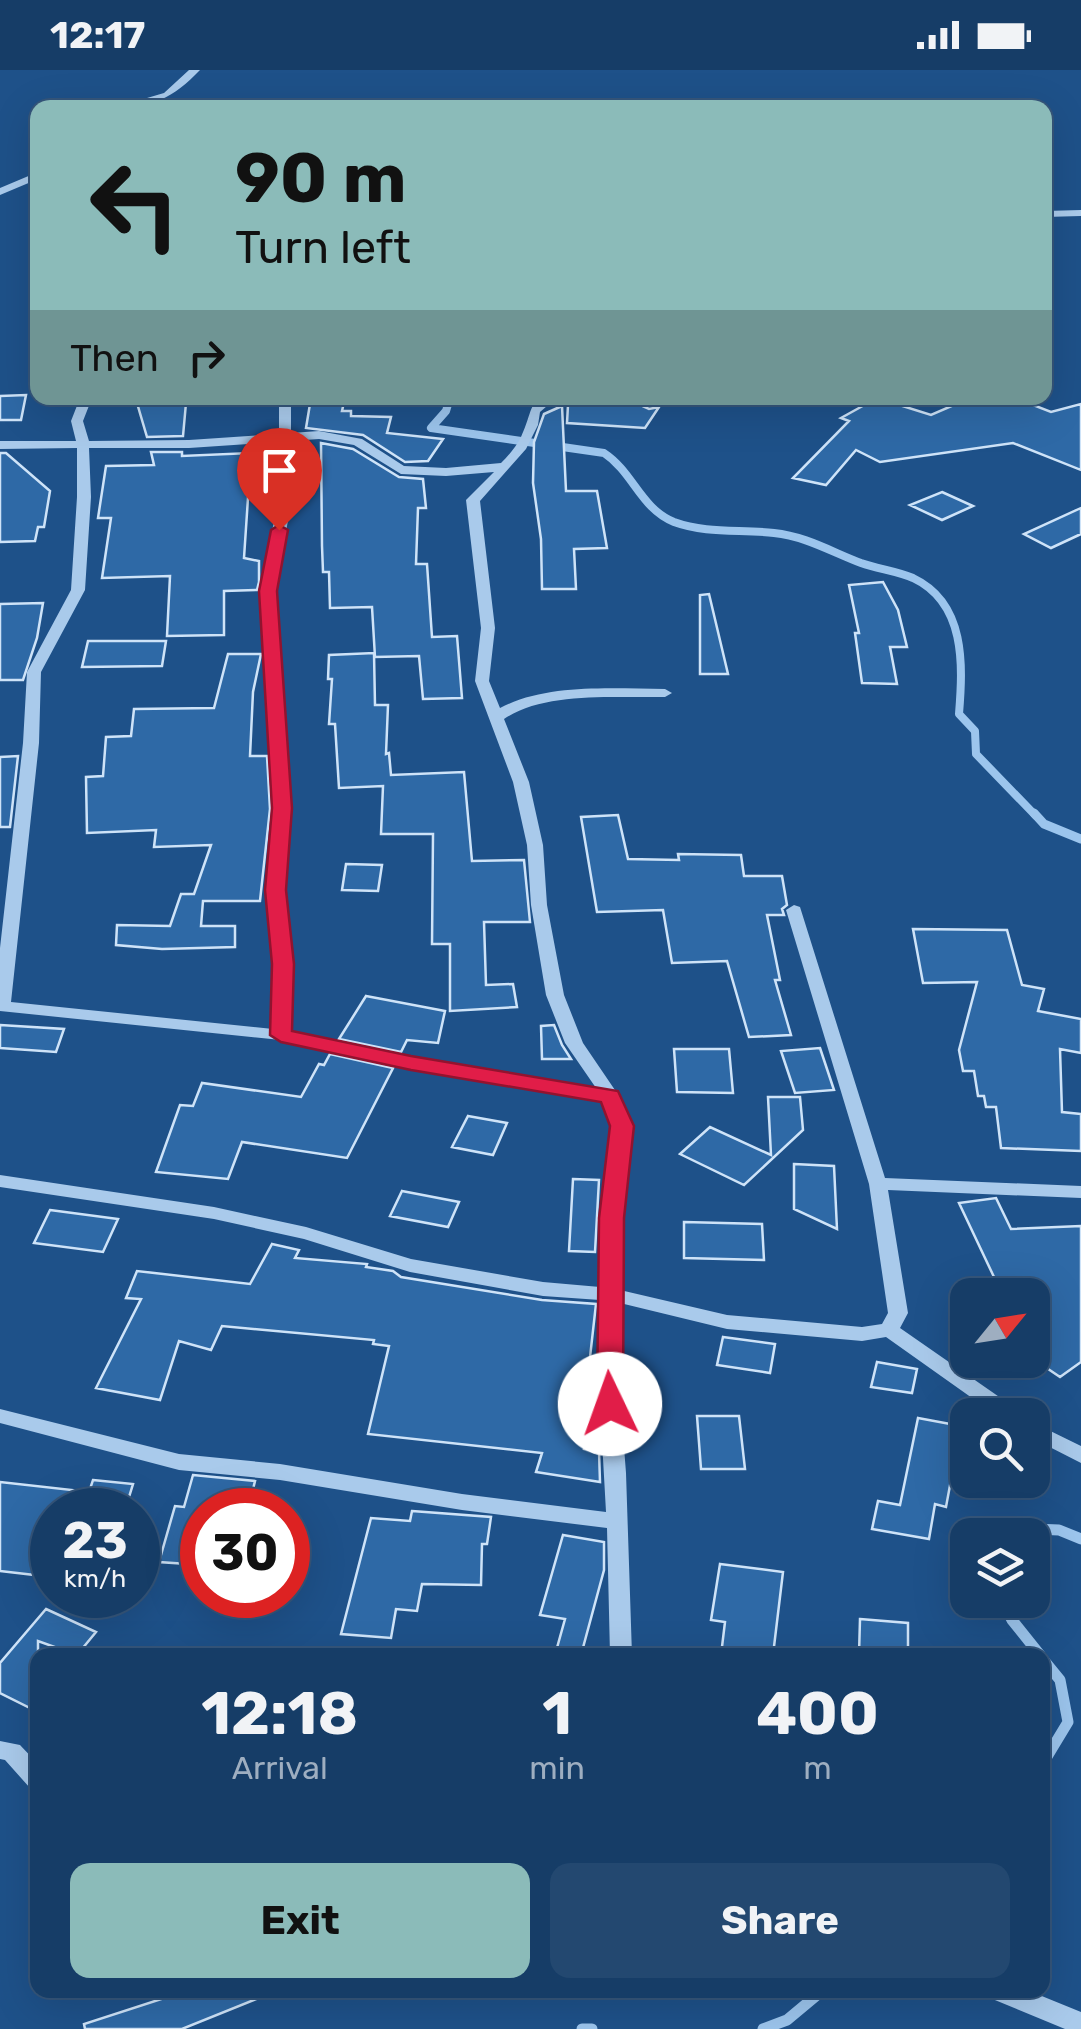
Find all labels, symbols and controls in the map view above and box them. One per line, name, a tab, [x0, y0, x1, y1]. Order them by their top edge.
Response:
text: 12:17	[50, 12, 145, 58]
text: 90 m	[235, 137, 407, 220]
icon: left	[70, 140, 200, 270]
text: Turn left	[235, 221, 411, 274]
icon: right	[179, 330, 234, 385]
text: Then	[70, 335, 159, 381]
pin	[237, 428, 322, 531]
icon: arrive	[252, 443, 307, 498]
north arrow	[950, 1278, 1050, 1378]
map controls	[950, 1278, 1050, 1618]
position arrow	[558, 1352, 662, 1456]
button: search	[950, 1398, 1050, 1498]
speed limit sign: 30	[180, 1488, 310, 1618]
text: 23	[62, 1511, 128, 1571]
button: layers	[950, 1518, 1050, 1618]
text: km/h	[64, 1564, 126, 1593]
text: 12:18	[201, 1678, 358, 1749]
text: 1	[542, 1678, 572, 1749]
text: 400	[756, 1678, 879, 1749]
text: Arrival	[232, 1749, 328, 1787]
text: min	[529, 1749, 585, 1787]
text: m	[803, 1749, 832, 1787]
button: Exit	[70, 1863, 530, 1978]
button: Share	[550, 1863, 1010, 1978]

